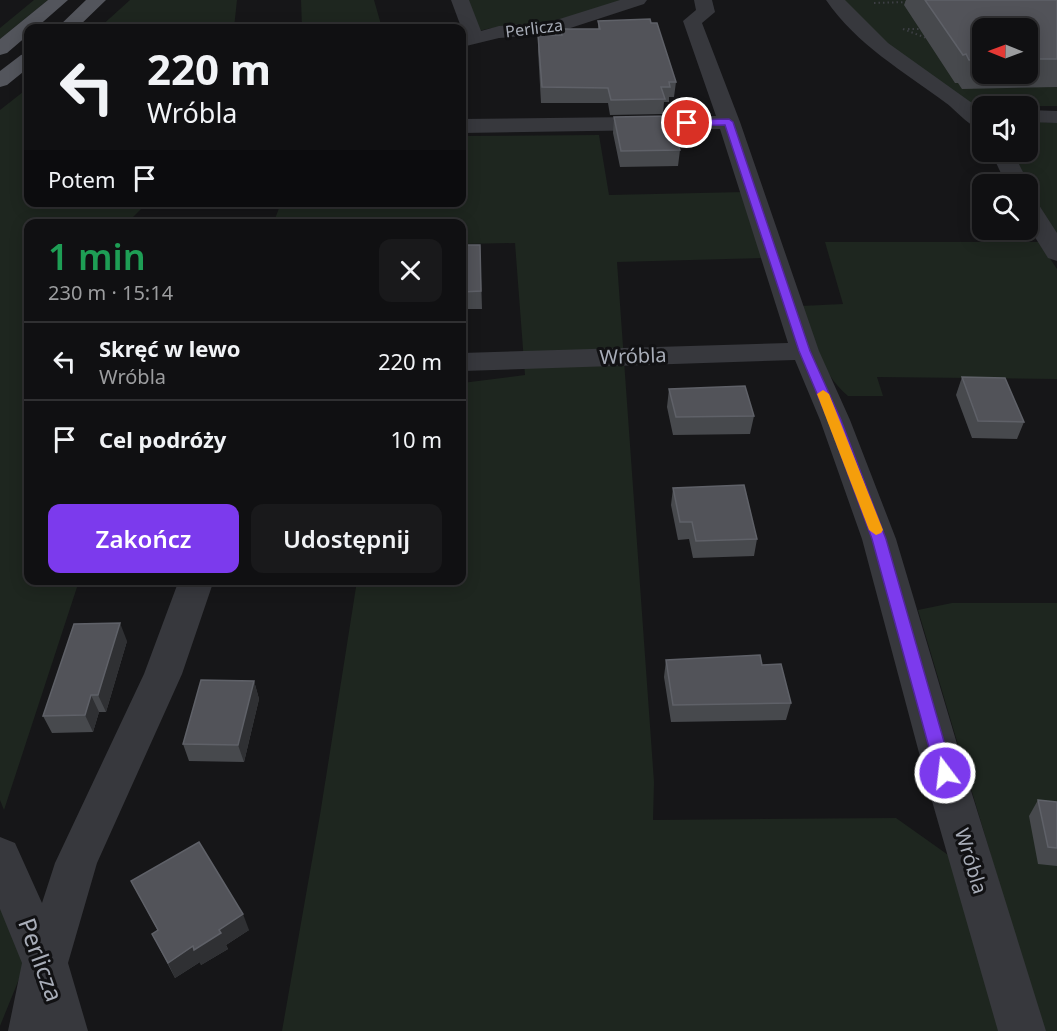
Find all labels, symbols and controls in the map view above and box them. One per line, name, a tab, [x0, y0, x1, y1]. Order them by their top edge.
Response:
street label: Perlicza	[504, 14, 564, 42]
north arrow	[972, 18, 1038, 84]
map controls	[972, 18, 1038, 240]
text: 220 m	[147, 40, 271, 97]
icon: left	[48, 48, 126, 126]
text: Wróbla	[147, 94, 238, 131]
button: sound	[972, 96, 1038, 162]
pin	[661, 97, 712, 148]
icon: arrive	[670, 106, 703, 139]
icon: arrive	[128, 162, 161, 195]
text: Potem	[48, 164, 116, 194]
button: search	[972, 174, 1038, 240]
text: 1 min	[48, 232, 146, 281]
button: close	[379, 239, 442, 302]
text: 230 m · 15:14	[48, 279, 173, 306]
text: Skręć w lewo	[99, 333, 241, 363]
street label: Wróbla	[599, 341, 667, 370]
icon: left	[48, 345, 81, 378]
text: 220 m	[378, 346, 442, 376]
text: Wróbla	[99, 363, 166, 390]
icon: arrive	[48, 423, 81, 456]
text: Cel podróży	[99, 424, 226, 454]
text: 10 m	[391, 424, 442, 454]
button: Zakończ	[48, 504, 239, 573]
button: Udostępnij	[251, 504, 442, 573]
position arrow	[913, 741, 977, 805]
street label: Wróbla	[949, 825, 994, 897]
street label: Perlicza	[11, 913, 72, 1006]

